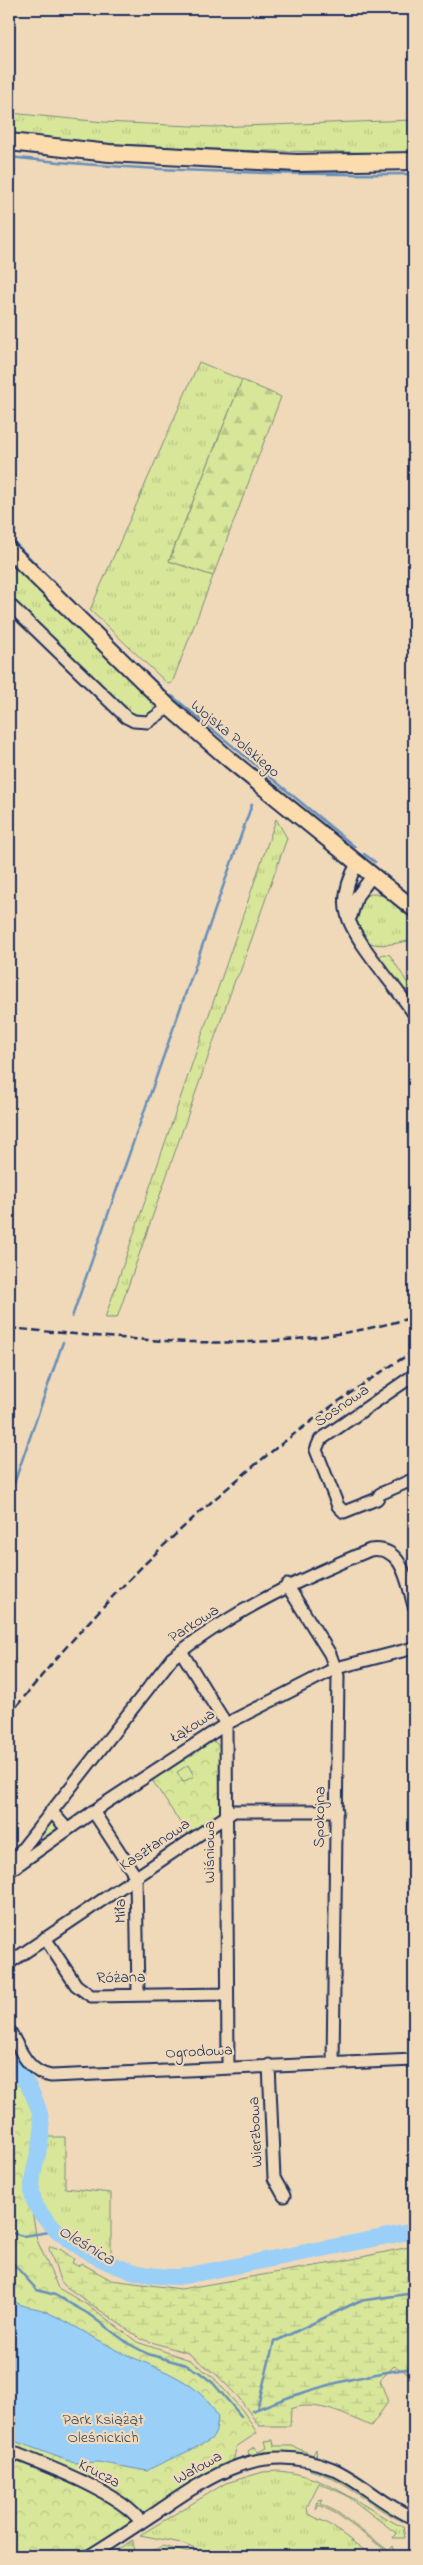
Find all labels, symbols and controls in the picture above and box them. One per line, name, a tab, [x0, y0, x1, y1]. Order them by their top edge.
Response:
street label: Wojska Polskiego	[185, 694, 285, 784]
street label: Sosnowa	[310, 1378, 374, 1434]
street label: Parkowa	[164, 1599, 224, 1649]
street label: Łąkowa	[165, 1703, 220, 1750]
street label: Spokojna	[307, 1786, 333, 1848]
street label: Kasztanowa	[115, 1813, 195, 1877]
street label: Wiśniowa	[198, 1821, 222, 1883]
street label: Miła	[109, 1898, 133, 1924]
street label: Różana	[96, 1966, 146, 1990]
street label: Ogrodowa	[165, 2038, 233, 2066]
street label: Wierzbowa	[242, 2096, 270, 2168]
water label: Oleśnica	[53, 2219, 119, 2273]
park label: Park Książąt Oleśnickich	[62, 2408, 144, 2450]
street label: Wałowa	[169, 2445, 227, 2491]
street label: Krucza	[74, 2453, 124, 2495]

